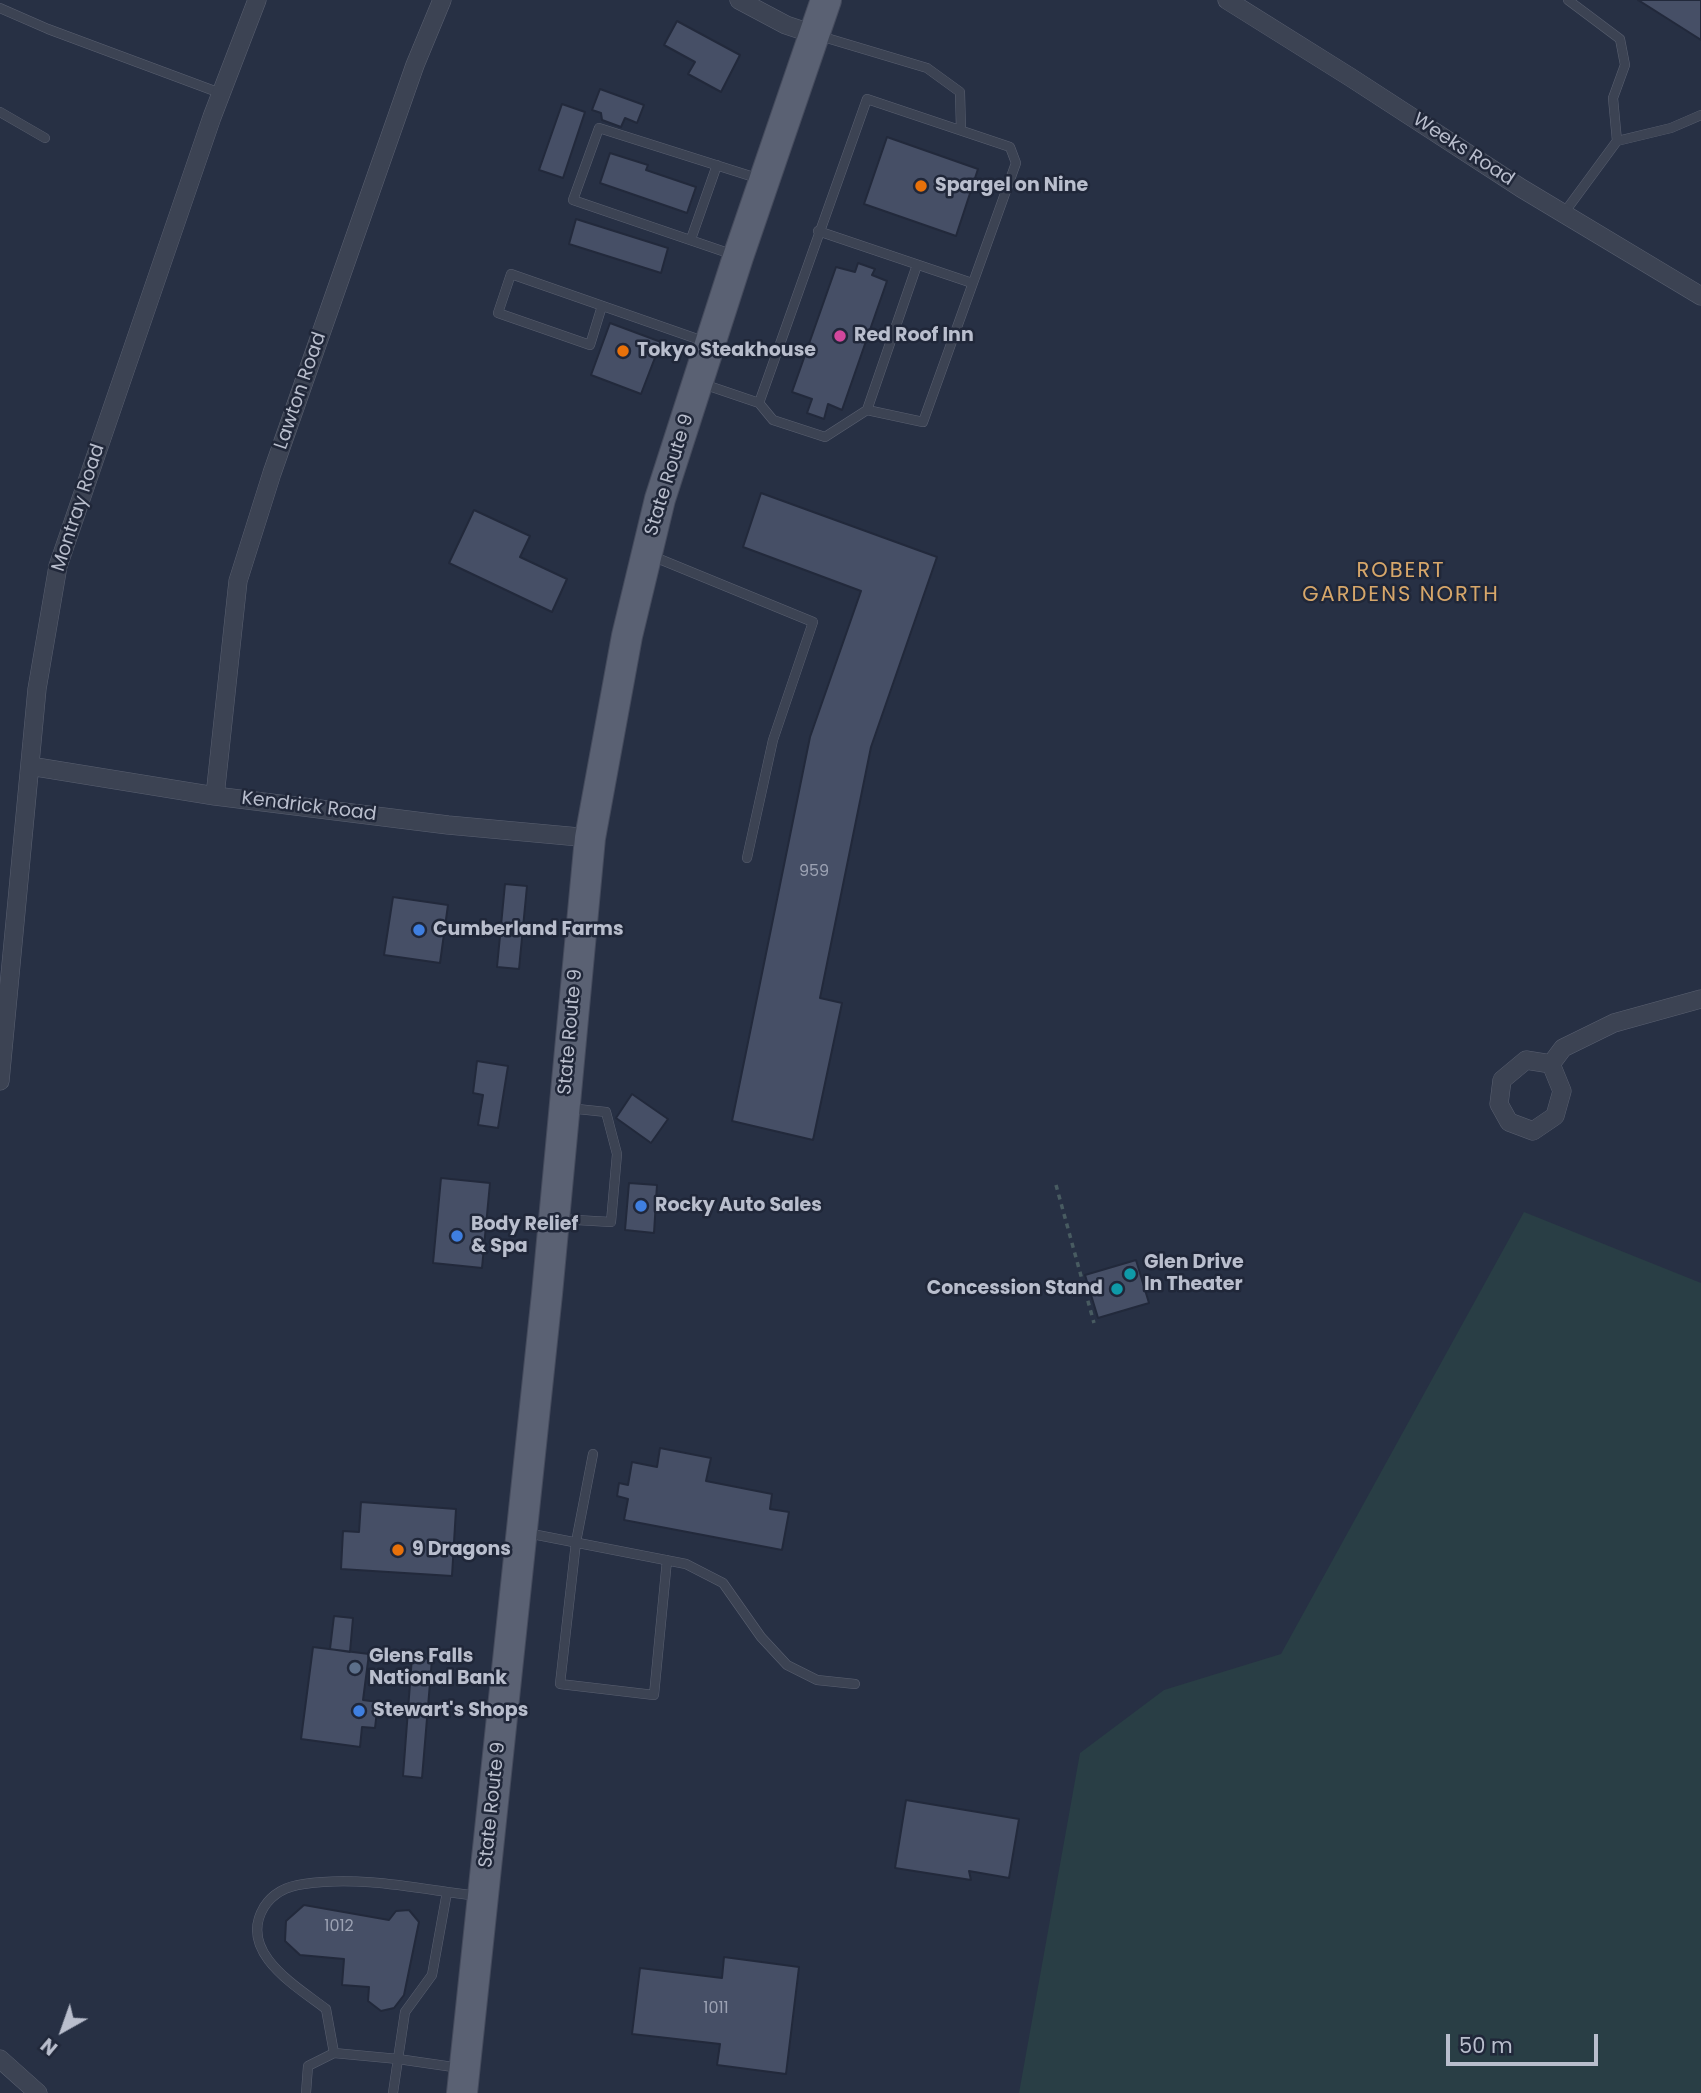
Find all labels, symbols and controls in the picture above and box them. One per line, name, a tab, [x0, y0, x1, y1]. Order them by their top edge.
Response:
street label: Weeks Road	[1408, 109, 1518, 191]
place label: Spargel on Nine	[935, 175, 1088, 197]
marker: Spargel on Nine	[913, 178, 929, 194]
place label: Red Roof Inn	[854, 325, 974, 347]
marker: Red Roof Inn	[832, 328, 848, 344]
street label: Lawton Road	[270, 329, 332, 453]
place label: Tokyo Steakhouse	[637, 340, 816, 362]
marker: Tokyo Steakhouse	[615, 343, 631, 359]
street label: State Route 9	[641, 411, 699, 539]
street label: Montray Road	[48, 441, 110, 575]
district label: ROBERT GARDENS NORTH	[1304, 559, 1498, 609]
street label: Kendrick Road	[240, 787, 378, 827]
house number: 959	[799, 862, 829, 882]
place label: Cumberland Farms	[433, 919, 624, 941]
marker: Cumberland Farms	[411, 922, 427, 938]
street label: State Route 9	[554, 968, 588, 1096]
place label: Rocky Auto Sales	[655, 1195, 822, 1217]
marker: Rocky Auto Sales	[633, 1198, 649, 1214]
place label: Body Relief & Spa	[471, 1214, 578, 1258]
marker: Body Relief & Spa	[449, 1228, 465, 1244]
place label: Glen Drive In Theater	[1144, 1252, 1244, 1296]
marker: Glen Drive In Theater	[1122, 1266, 1138, 1282]
place label: Concession Stand	[927, 1278, 1103, 1300]
marker: Concession Stand	[1109, 1281, 1125, 1297]
place label: 9 Dragons	[412, 1539, 511, 1561]
marker: 9 Dragons	[390, 1542, 406, 1558]
place label: Glens Falls National Bank	[369, 1646, 507, 1690]
marker: Glens Falls National Bank	[347, 1660, 363, 1676]
place label: Stewart's Shops	[373, 1700, 528, 1722]
marker: Stewart's Shops	[351, 1703, 367, 1719]
street label: State Route 9	[475, 1741, 511, 1869]
house number: 1012	[324, 1917, 354, 1937]
north arrow	[28, 1995, 98, 2065]
house number: 1011	[703, 1999, 729, 2019]
scale bar	[1449, 2020, 1601, 2064]
text: 50 m	[1459, 2031, 1513, 2060]
text: N	[35, 2032, 63, 2061]

